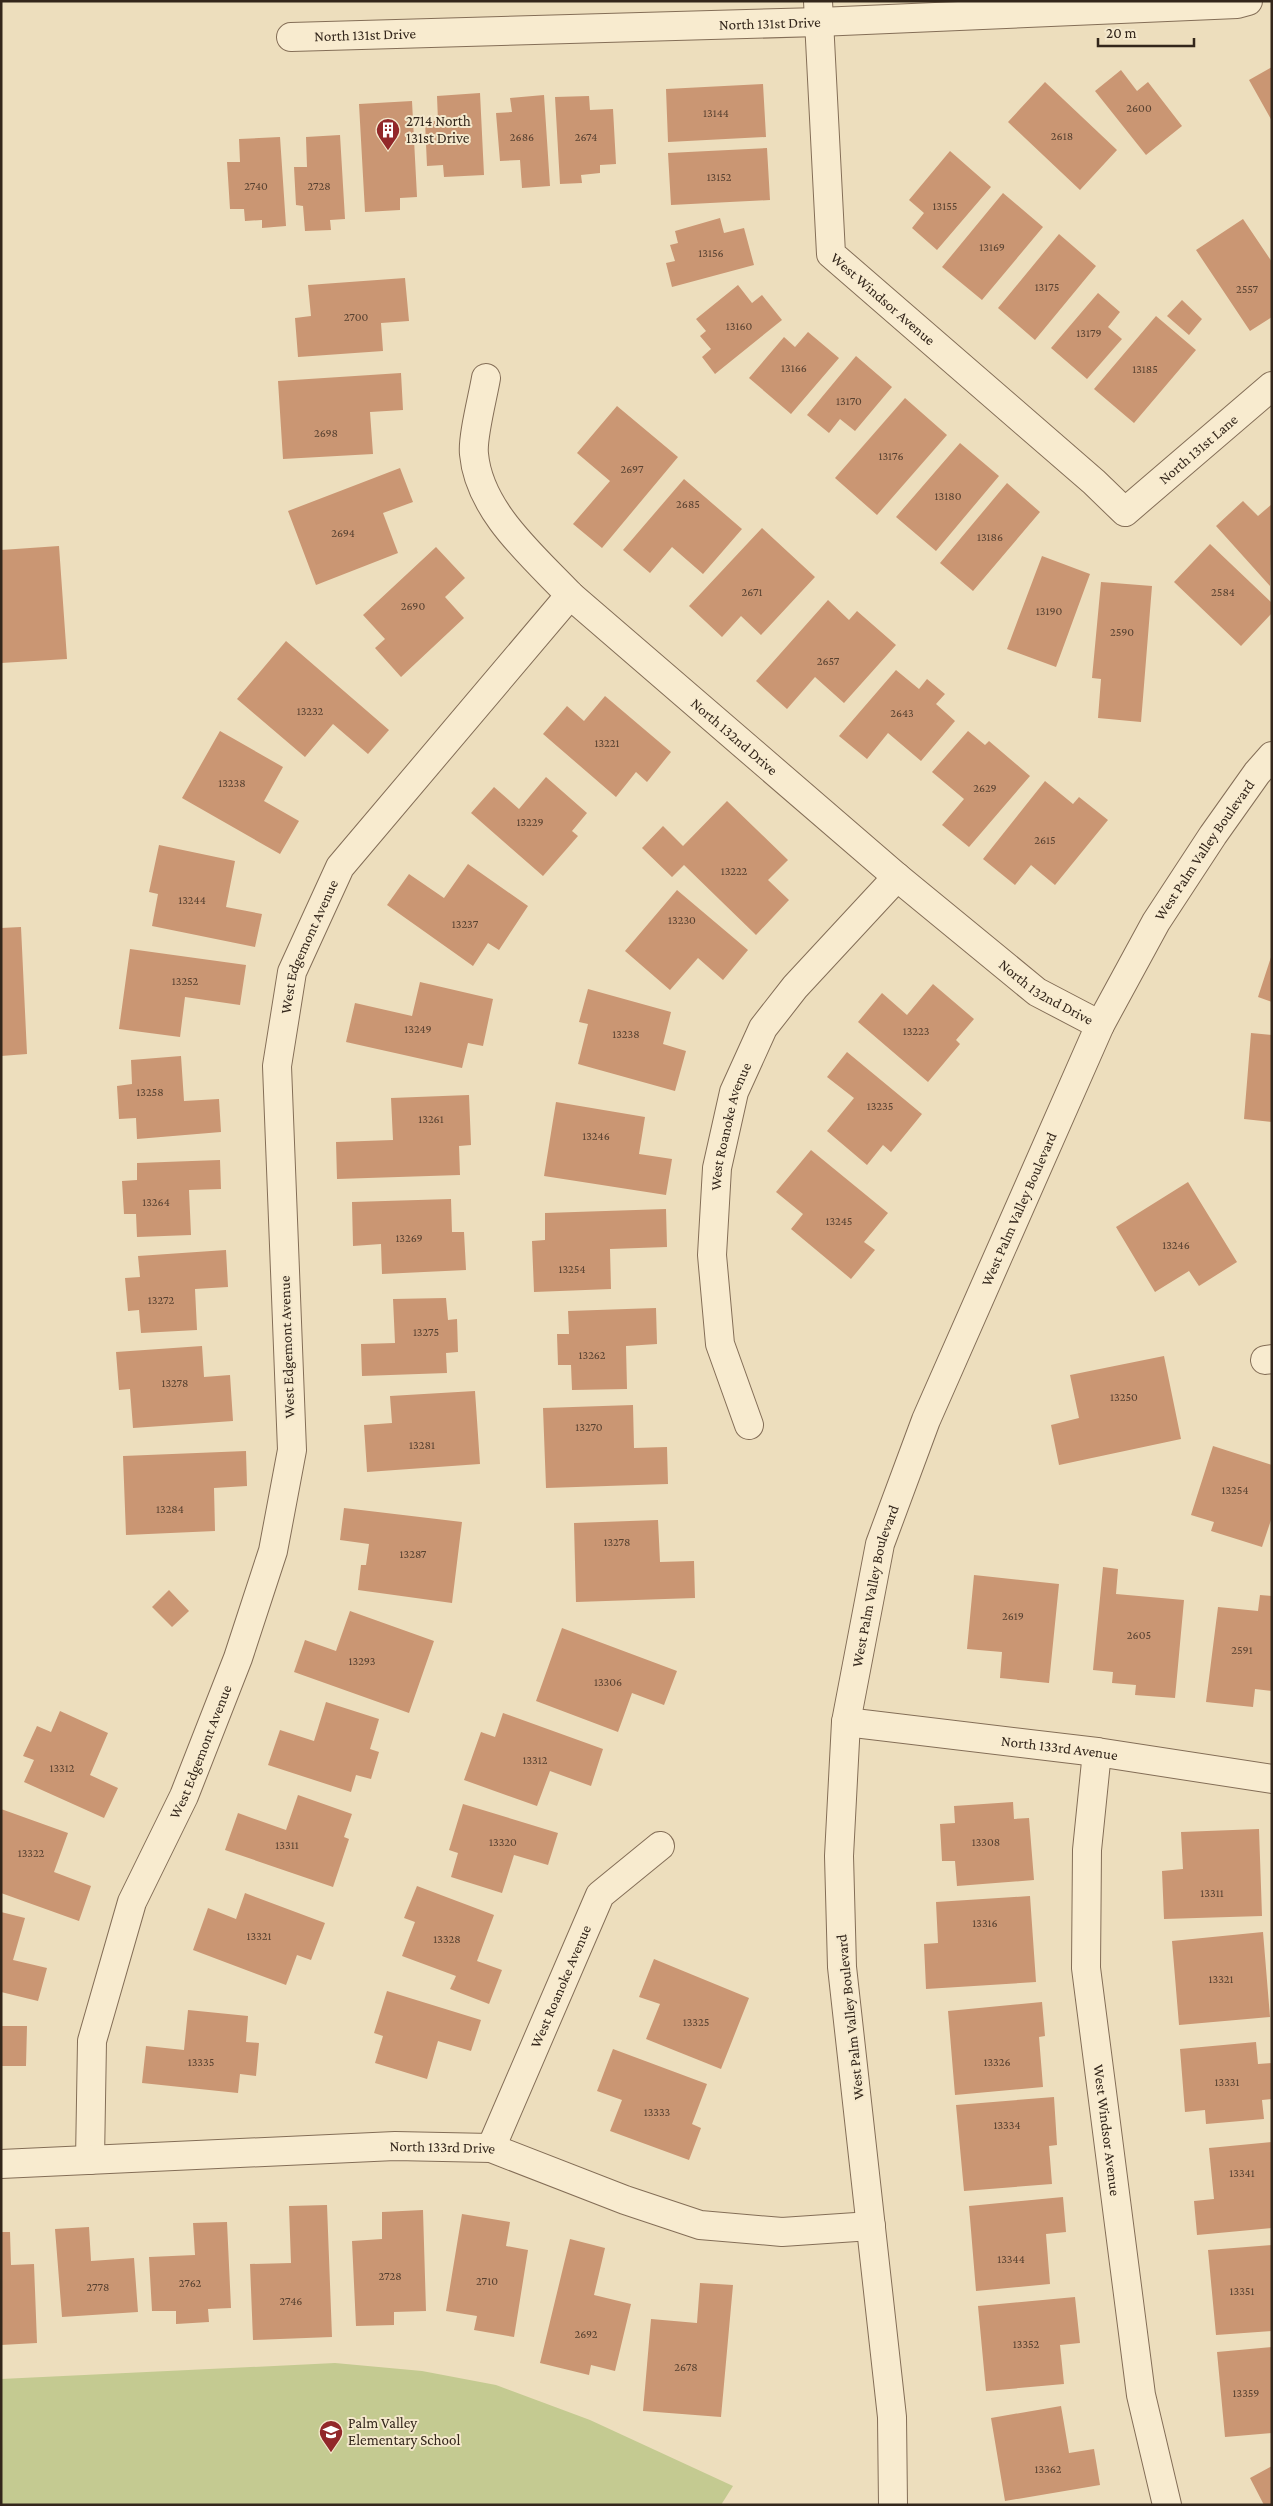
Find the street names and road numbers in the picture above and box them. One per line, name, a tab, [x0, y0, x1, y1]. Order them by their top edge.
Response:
street label: North 131st Drive	[719, 14, 821, 33]
street label: North 131st Drive	[314, 25, 417, 44]
street label: West Windsor Avenue	[828, 250, 939, 349]
street label: North 131st Lane	[1156, 411, 1241, 487]
street label: North 132nd Drive	[688, 695, 781, 779]
street label: West Palm Valley Boulevard	[1151, 777, 1258, 923]
street label: West Edgemont Avenue	[277, 877, 341, 1015]
street label: North 132nd Drive	[996, 956, 1096, 1028]
street label: West Roanoke Avenue	[708, 1059, 755, 1191]
street label: West Palm Valley Boulevard	[978, 1130, 1060, 1288]
street label: West Edgemont Avenue	[277, 1275, 298, 1419]
street label: West Palm Valley Boulevard	[849, 1503, 902, 1669]
street label: West Edgemont Avenue	[166, 1682, 235, 1821]
street label: North 133rd Avenue	[1000, 1733, 1119, 1763]
street label: West Roanoke Avenue	[527, 1922, 594, 2050]
street label: West Palm Valley Boulevard	[833, 1933, 868, 2100]
street label: West Windsor Avenue	[1090, 2063, 1123, 2197]
street label: North 133rd Drive	[389, 2138, 499, 2157]

